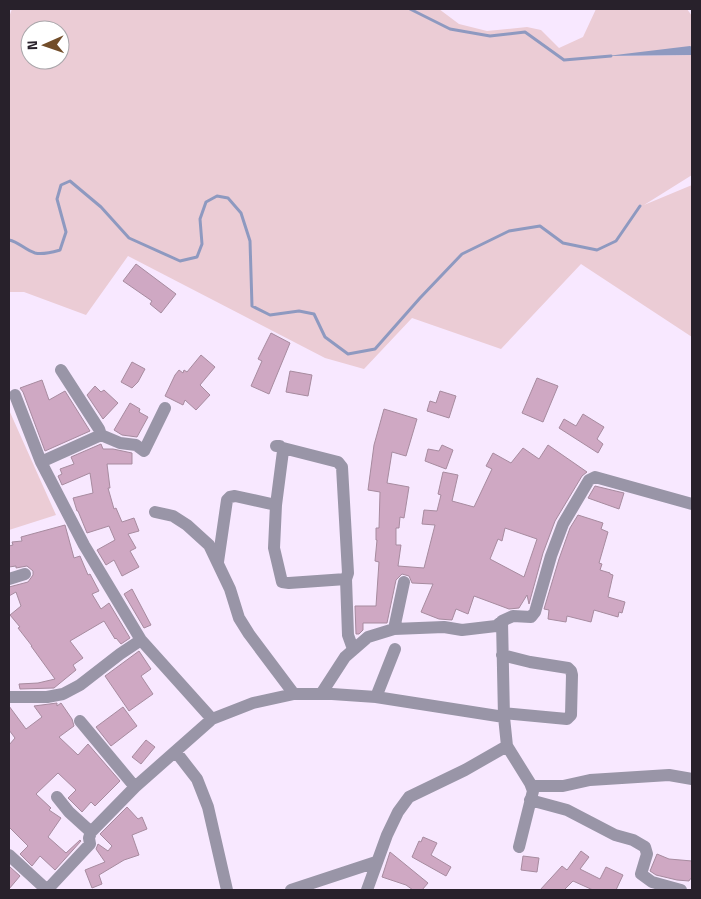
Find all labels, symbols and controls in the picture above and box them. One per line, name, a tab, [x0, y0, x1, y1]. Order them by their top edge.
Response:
north arrow	[20, 20, 70, 70]
text: N	[21, 40, 42, 51]

